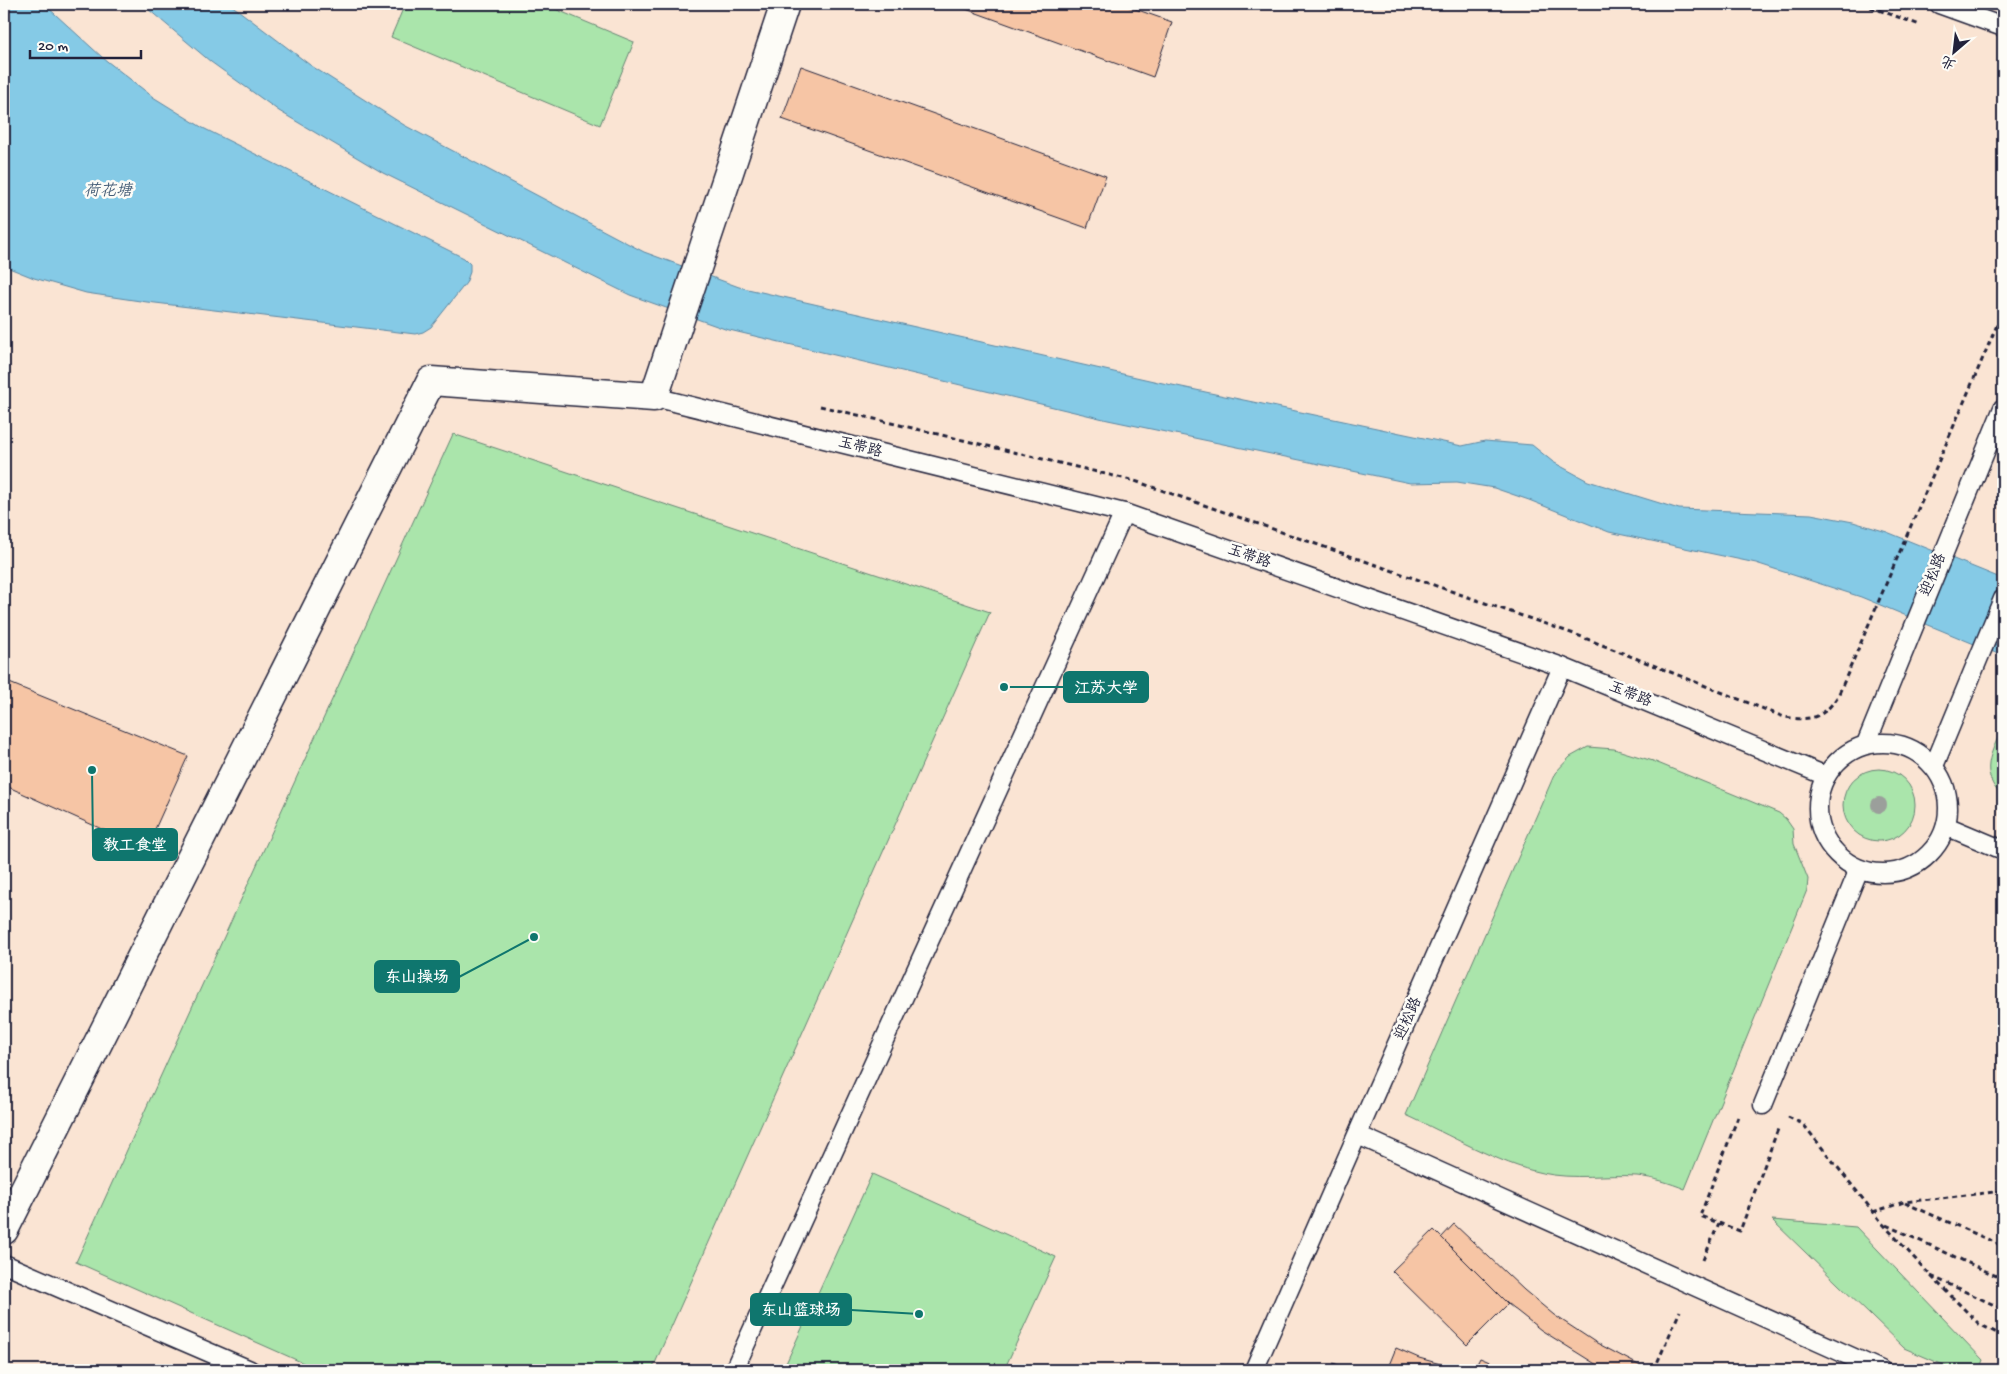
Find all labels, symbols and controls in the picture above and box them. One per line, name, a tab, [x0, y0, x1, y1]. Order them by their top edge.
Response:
scale bar	[30, 28, 141, 60]
north arrow	[1930, 28, 1980, 78]
text: 20 m	[38, 38, 68, 56]
text: 北	[1939, 50, 1959, 72]
water label: 荷花塘	[84, 181, 134, 202]
street label: 玉带路	[836, 434, 884, 462]
street label: 玉带路	[1225, 541, 1273, 573]
street label: 迎松路	[1917, 551, 1951, 599]
callout: 江苏大学	[1064, 672, 1148, 702]
street label: 玉带路	[1606, 678, 1654, 712]
text: 江苏大学	[1074, 679, 1138, 700]
callout: 教工食堂	[93, 829, 177, 860]
text: 教工食堂	[103, 836, 167, 857]
callout: 东山操场	[375, 961, 459, 992]
text: 东山操场	[385, 968, 449, 989]
street label: 迎松路	[1392, 995, 1426, 1043]
callout: 东山篮球场	[751, 1294, 851, 1325]
text: 东山篮球场	[761, 1301, 841, 1322]

